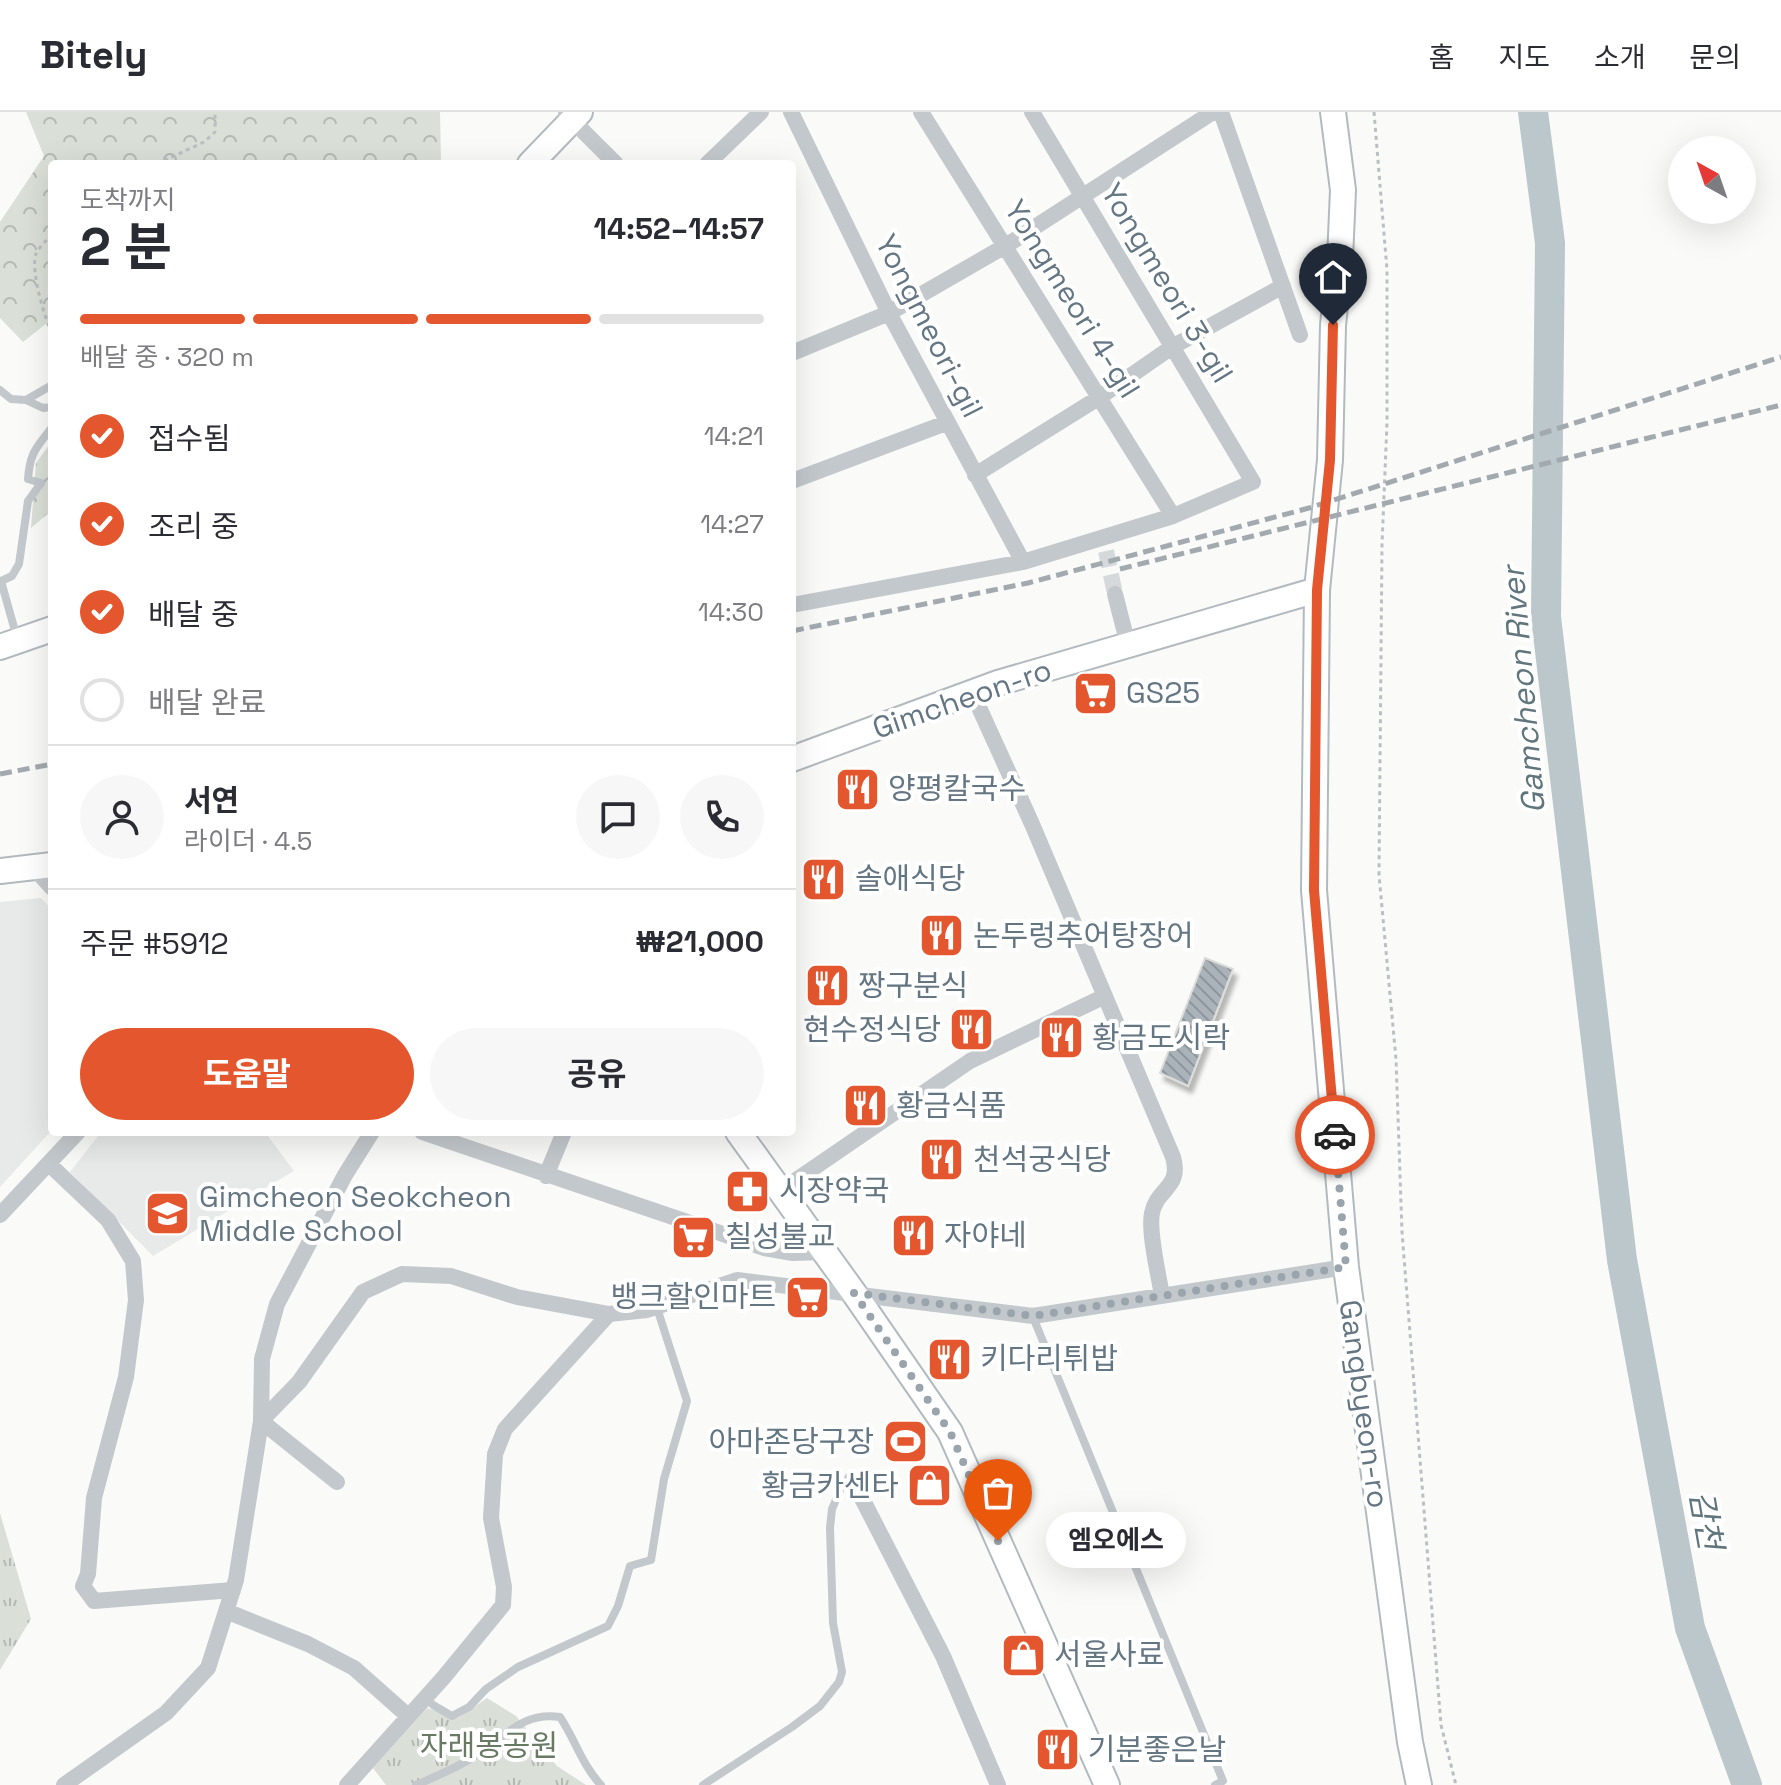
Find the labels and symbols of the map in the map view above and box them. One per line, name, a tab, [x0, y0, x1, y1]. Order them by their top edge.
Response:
north arrow	[1668, 136, 1756, 224]
street label: Yongmeori 3-gil	[1092, 176, 1242, 390]
street label: Yongmeori 4-gil	[996, 192, 1149, 405]
street label: Yongmeori-gil	[867, 228, 992, 424]
pin	[1299, 243, 1367, 325]
water label: Gamcheon River	[1492, 562, 1554, 815]
street label: Gimcheon-ro	[867, 650, 1057, 747]
supermarket icon: GS25	[1071, 669, 1119, 717]
place label: GS25	[1126, 673, 1200, 712]
restaurant icon: 양평칼국수	[833, 765, 881, 813]
place label: 양평칼국수	[888, 769, 1026, 808]
restaurant icon: 솔애식당	[800, 855, 848, 903]
place label: 솔애식당	[855, 859, 965, 898]
restaurant icon: 논두렁추어탕장어	[918, 912, 966, 960]
place label: 논두렁추어탕장어	[973, 916, 1194, 955]
restaurant icon: 짱구분식	[803, 962, 851, 1010]
place label: 짱구분식	[858, 966, 968, 1005]
restaurant icon: 현수정식당	[948, 1006, 996, 1054]
place label: 현수정식당	[803, 1010, 941, 1049]
restaurant icon: 황금도시락	[1037, 1014, 1085, 1062]
place label: 황금도시락	[1092, 1018, 1230, 1057]
restaurant icon: 황금식품	[841, 1082, 889, 1130]
place label: 황금식품	[896, 1086, 1006, 1125]
courier	[1295, 1095, 1375, 1175]
restaurant icon: 천석궁식당	[918, 1136, 966, 1184]
place label: 천석궁식당	[973, 1140, 1111, 1179]
pharmacy icon: 시장약국	[724, 1167, 772, 1215]
place label: 시장약국	[779, 1171, 889, 1210]
place label: Gimcheon Seokcheon Middle School	[199, 1177, 512, 1250]
school or university icon: Gimcheon Seokcheon Middle School	[144, 1190, 192, 1238]
restaurant icon: 자야네	[889, 1212, 937, 1260]
supermarket icon: 칠성불교	[670, 1213, 718, 1261]
place label: 자야네	[944, 1216, 1027, 1255]
place label: 칠성불교	[725, 1217, 835, 1256]
supermarket icon: 뱅크할인마트	[783, 1273, 831, 1321]
place label: 뱅크할인마트	[610, 1277, 776, 1316]
street label: Gangbyeon-ro	[1331, 1297, 1398, 1511]
restaurant icon: 키다리튀밥	[925, 1335, 973, 1383]
place label: 키다리튀밥	[980, 1339, 1118, 1378]
sports icon: 아마존당구장	[881, 1418, 929, 1466]
place label: 아마존당구장	[708, 1422, 874, 1461]
pin	[964, 1459, 1032, 1541]
shop icon: 황금카센타	[906, 1462, 954, 1510]
place label: 황금카센타	[761, 1466, 899, 1505]
water label: 감천	[1681, 1488, 1731, 1556]
callout: 엠오에스	[1046, 1513, 1186, 1569]
shop icon: 서울사료	[999, 1631, 1047, 1679]
place label: 서울사료	[1054, 1635, 1164, 1674]
park label: 자래봉공원	[420, 1726, 558, 1765]
restaurant icon: 기분좋은날	[1033, 1726, 1081, 1774]
place label: 기분좋은날	[1088, 1730, 1226, 1769]

